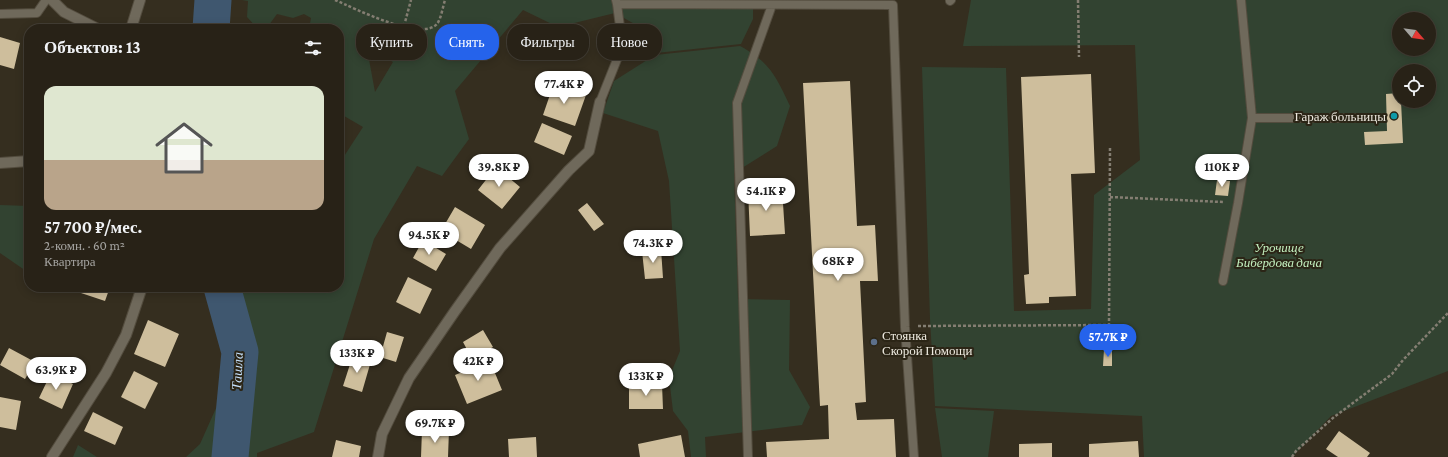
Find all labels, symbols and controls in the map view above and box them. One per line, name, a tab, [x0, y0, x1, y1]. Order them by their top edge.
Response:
north arrow	[1392, 12, 1436, 56]
map controls	[1392, 12, 1436, 108]
chip: Купить	[356, 24, 427, 60]
chip: Снять	[435, 24, 499, 60]
chip: Фильтры	[507, 24, 589, 60]
chip: Новое	[597, 24, 662, 60]
icon: filters	[302, 37, 324, 59]
text: Объектов: 13	[44, 38, 141, 57]
button: locate	[1392, 64, 1436, 108]
pin: 77.4K ₽	[527, 71, 601, 105]
text: 77.4K ₽	[544, 76, 584, 91]
place label: Гараж больницы	[1294, 109, 1386, 124]
marker: Гараж больницы	[1389, 111, 1399, 121]
icon: home	[148, 112, 220, 184]
pin: 39.8K ₽	[462, 154, 536, 188]
pin: 110K ₽	[1189, 154, 1255, 188]
text: 39.8K ₽	[478, 159, 520, 174]
text: 110K ₽	[1204, 159, 1240, 174]
pin: 54.1K ₽	[729, 178, 803, 212]
text: 54.1K ₽	[746, 183, 786, 198]
text: 57 700 ₽/мес.	[44, 218, 142, 237]
pin: 94.5K ₽	[392, 222, 466, 256]
text: 94.5K ₽	[408, 227, 450, 242]
pin: 74.3K ₽	[616, 230, 690, 264]
text: 74.3K ₽	[633, 235, 673, 250]
text: 2-комн. · 60 m²	[44, 238, 125, 253]
park label: Урочище Бибердова дача	[1235, 240, 1322, 270]
pin: 68K ₽	[810, 248, 866, 282]
text: 68K ₽	[822, 253, 854, 268]
text: Квартира	[44, 254, 96, 269]
pin: 57.7K ₽	[1071, 324, 1145, 358]
place label: Стоянка Скорой Помощи	[882, 328, 973, 358]
text: 57.7K ₽	[1088, 329, 1128, 344]
marker: Стоянка Скорой Помощи	[869, 337, 879, 347]
pin: 133K ₽	[324, 340, 390, 374]
text: 133K ₽	[339, 345, 375, 360]
pin: 42K ₽	[450, 348, 506, 382]
water label: Ташла	[228, 352, 246, 390]
text: 42K ₽	[462, 353, 494, 368]
pin: 63.9K ₽	[19, 357, 93, 391]
text: 63.9K ₽	[35, 362, 77, 377]
pin: 133K ₽	[613, 363, 679, 397]
text: 133K ₽	[628, 368, 664, 383]
pin: 69.7K ₽	[398, 410, 472, 444]
text: 69.7K ₽	[414, 415, 456, 430]

